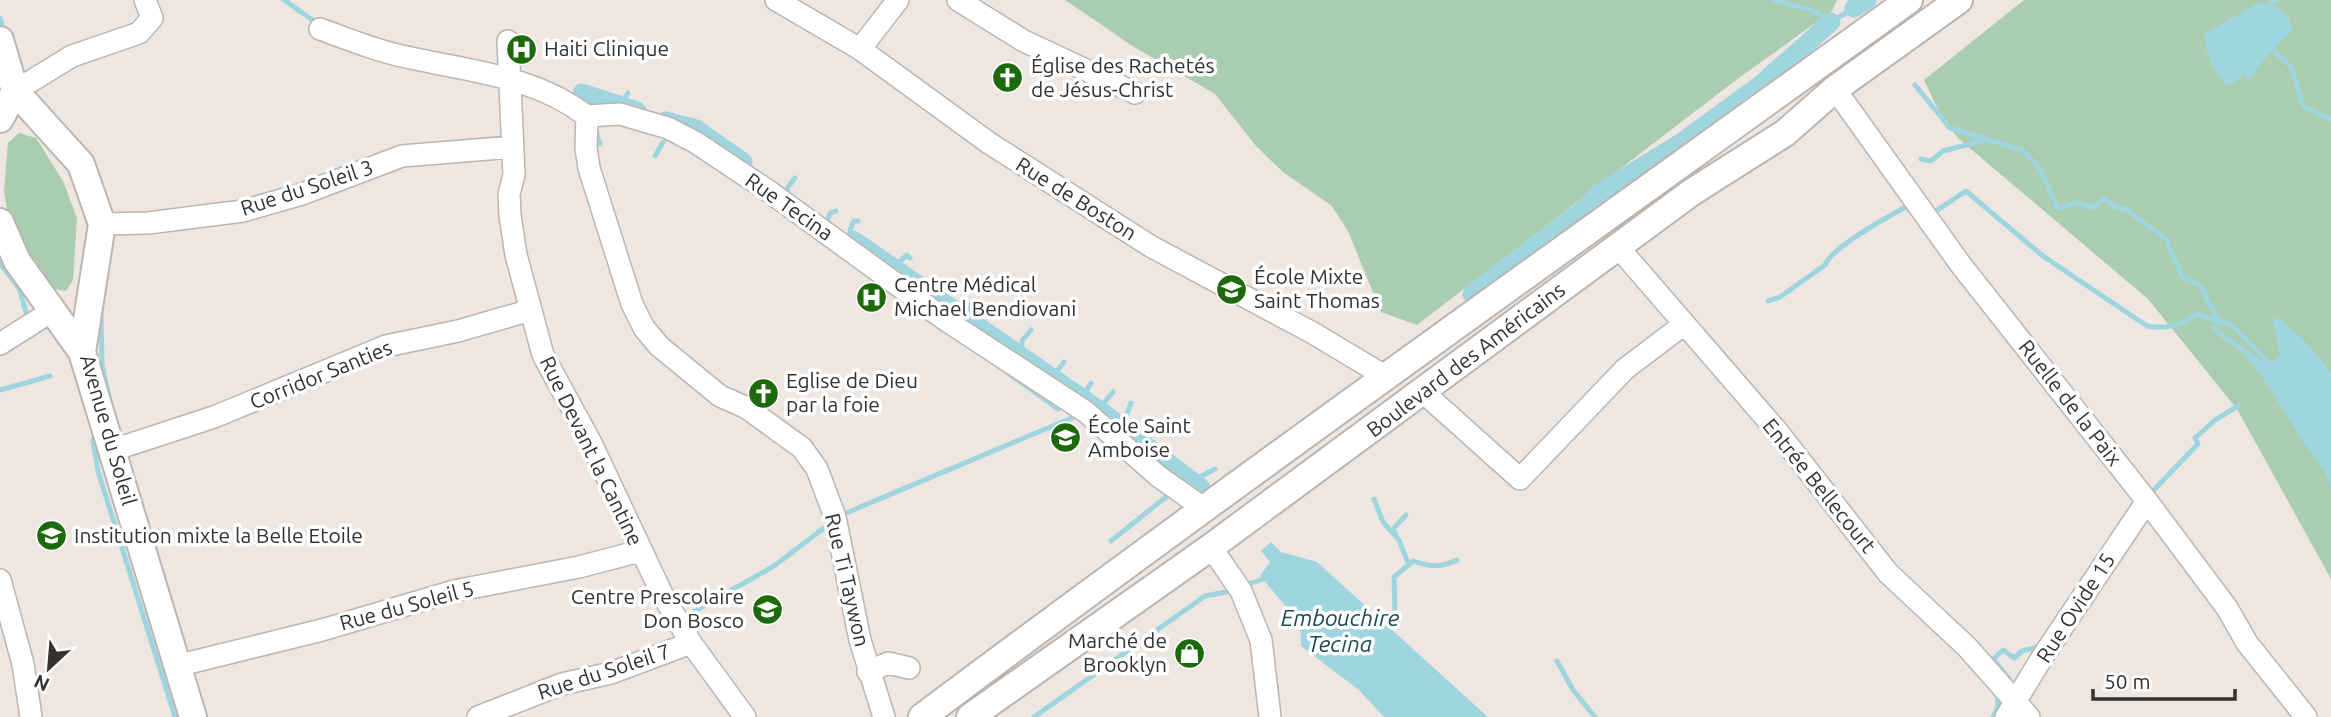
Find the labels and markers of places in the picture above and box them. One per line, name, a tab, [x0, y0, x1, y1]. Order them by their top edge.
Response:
hospital icon: Haiti Clinique	[504, 32, 538, 66]
place label: Haiti Clinique	[544, 36, 669, 60]
place label: Église des Rachetés de Jésus-Christ	[1031, 53, 1215, 101]
church icon: Église des Rachetés de Jésus-Christ	[991, 61, 1025, 95]
place label: École Mixte Saint Thomas	[1254, 264, 1380, 312]
place label: Centre Médical Michael Bendiovani	[894, 272, 1076, 320]
school or university icon: École Mixte Saint Thomas	[1214, 272, 1248, 306]
hospital icon: Centre Médical Michael Bendiovani	[854, 280, 888, 314]
place label: Eglise de Dieu par la foie	[786, 368, 918, 416]
church icon: Eglise de Dieu par la foie	[746, 376, 780, 410]
place label: École Saint Amboise	[1088, 413, 1191, 461]
school or university icon: École Saint Amboise	[1048, 421, 1082, 455]
school or university icon: Institution mixte la Belle Etoile	[34, 519, 68, 553]
place label: Institution mixte la Belle Etoile	[74, 523, 363, 547]
place label: Centre Prescolaire Don Bosco	[571, 584, 744, 632]
school or university icon: Centre Prescolaire Don Bosco	[750, 592, 784, 626]
place label: Marché de Brooklyn	[1068, 628, 1167, 676]
shop icon: Marché de Brooklyn	[1173, 636, 1207, 670]

